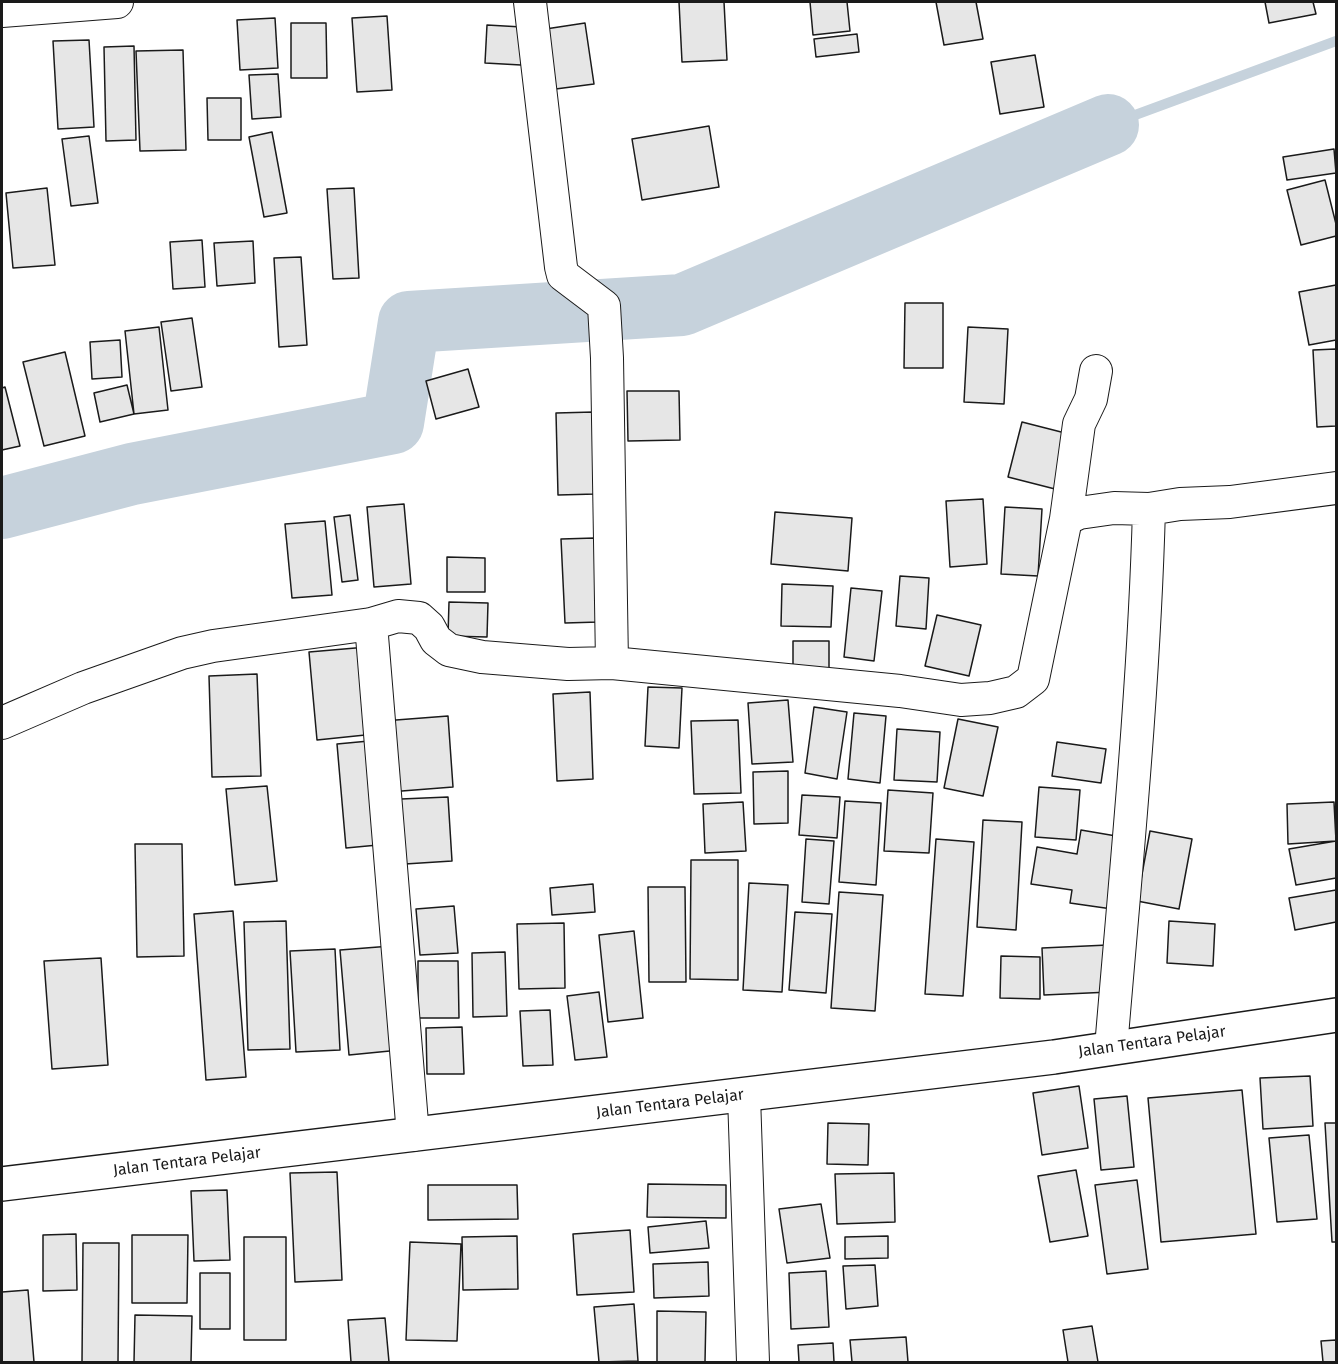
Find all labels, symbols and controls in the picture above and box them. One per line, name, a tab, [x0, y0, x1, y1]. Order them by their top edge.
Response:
street label: Jalan Tentara Pelajar	[1077, 1022, 1227, 1062]
street label: Jalan Tentara Pelajar	[595, 1085, 745, 1123]
street label: Jalan Tentara Pelajar	[112, 1143, 262, 1181]

